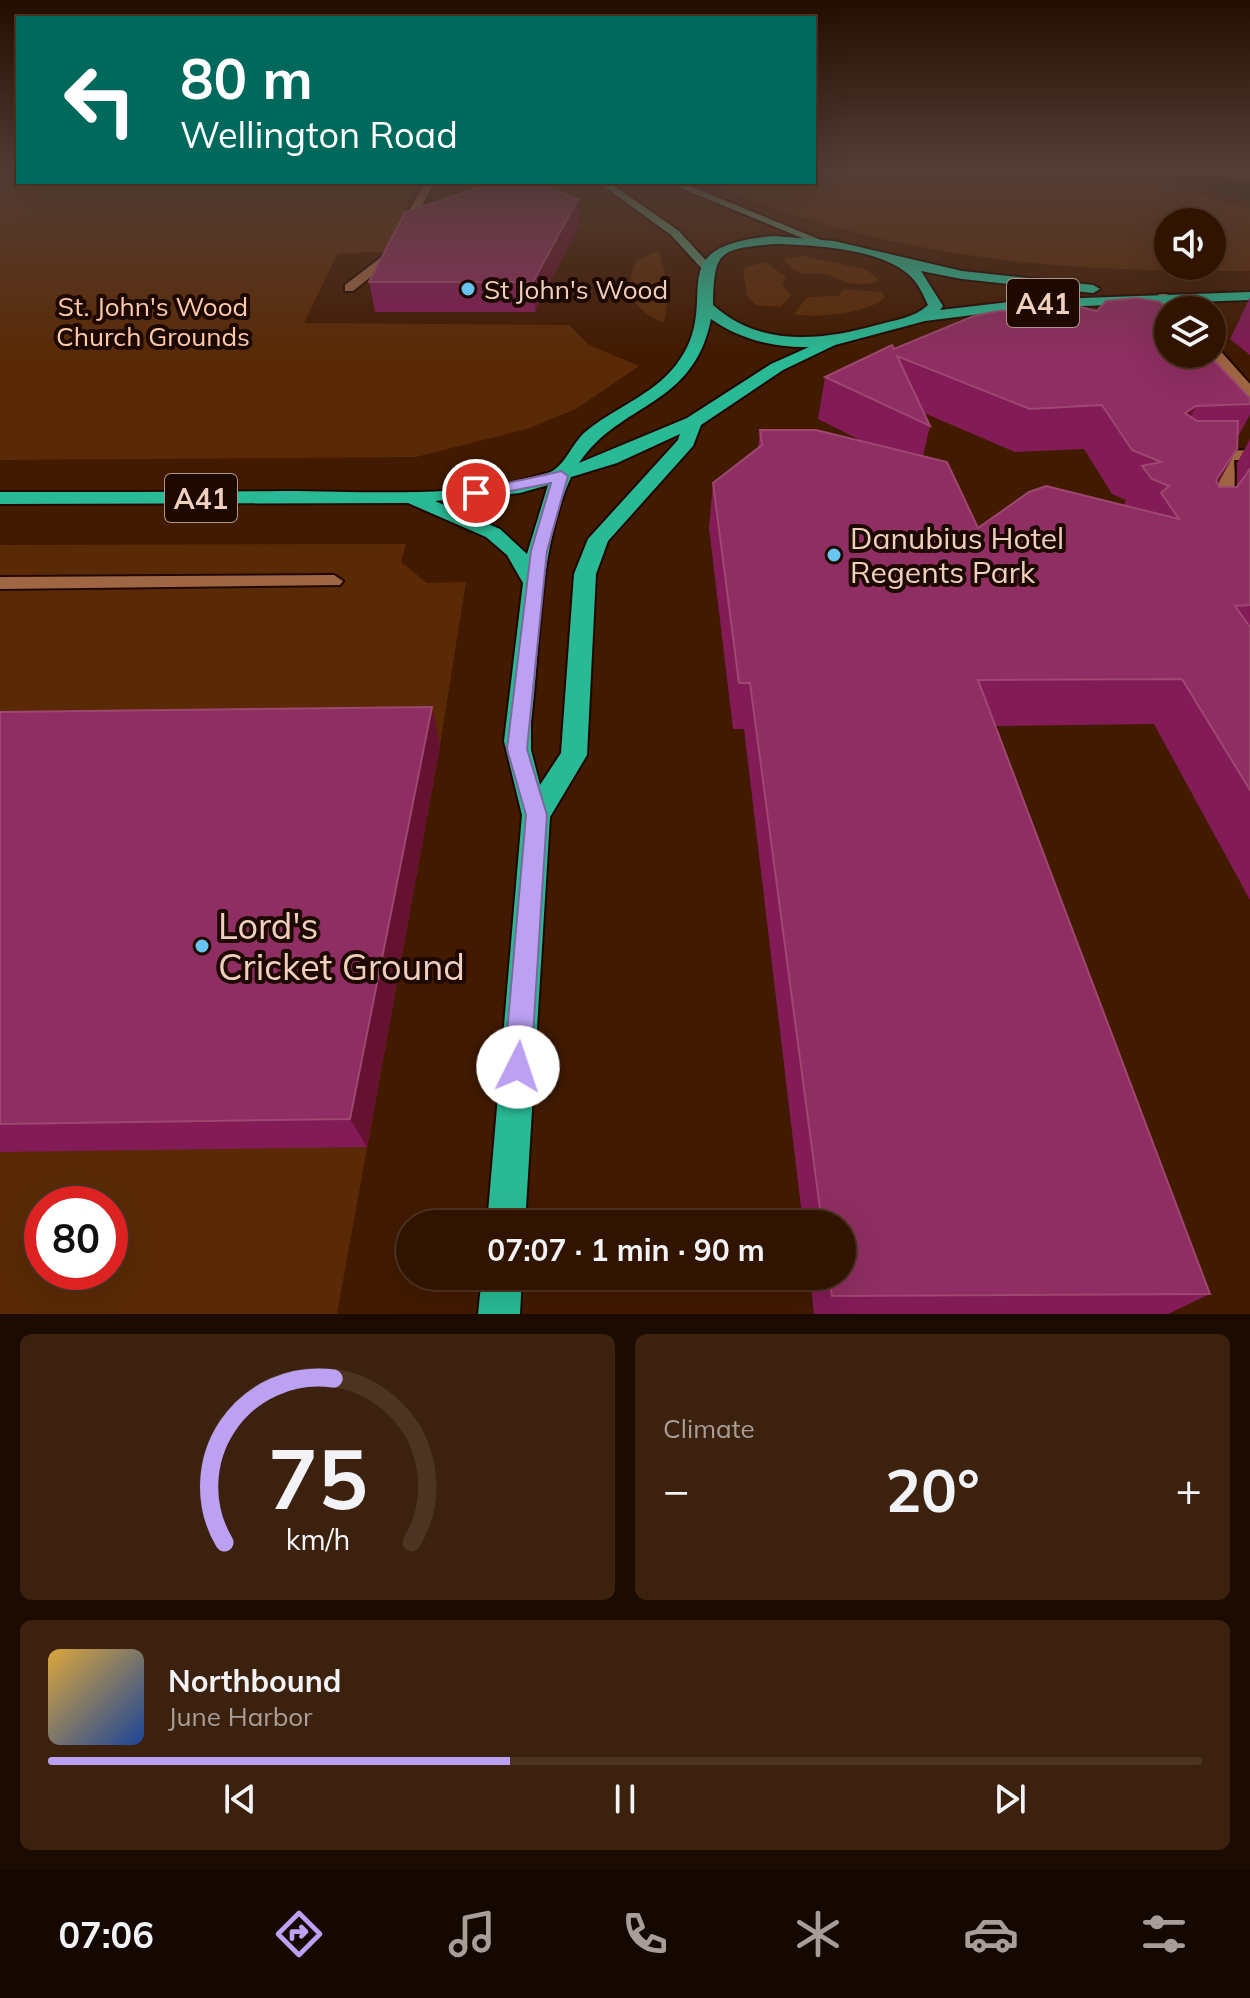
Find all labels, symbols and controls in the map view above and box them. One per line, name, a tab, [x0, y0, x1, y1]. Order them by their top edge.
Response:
text: 80 m	[180, 43, 313, 113]
icon: left	[48, 48, 152, 152]
text: Wellington Road	[180, 112, 458, 157]
map controls	[1154, 208, 1226, 368]
button: sound	[1154, 208, 1226, 280]
place label: St John's Wood	[484, 273, 668, 306]
road number: A41	[1007, 279, 1079, 327]
marker: St John's Wood	[459, 280, 477, 298]
park label: St. John's Wood Church Grounds	[56, 290, 250, 353]
button: layers	[1154, 296, 1226, 368]
pin	[442, 459, 510, 527]
icon: arrive	[454, 471, 498, 515]
road number: A41	[165, 474, 237, 522]
place label: Danubius Hotel Regents Park	[850, 519, 1064, 591]
marker: Danubius Hotel Regents Park	[825, 546, 843, 564]
place label: Lord's Cricket Ground	[218, 903, 465, 989]
marker: Lord's Cricket Ground	[193, 937, 211, 955]
position arrow	[476, 1025, 560, 1109]
speed limit sign: 80	[24, 1186, 128, 1290]
text: 07:07 · 1 min · 90 m	[487, 1231, 765, 1269]
text: Climate	[663, 1412, 755, 1445]
text: 75	[268, 1425, 367, 1530]
text: 20°	[885, 1452, 980, 1527]
text: −	[663, 1462, 689, 1517]
text: +	[1176, 1462, 1202, 1517]
text: km/h	[285, 1521, 350, 1557]
text: Northbound	[168, 1662, 341, 1700]
text: June Harbor	[168, 1700, 313, 1733]
icon: previous	[218, 1777, 262, 1821]
icon: pause	[603, 1777, 647, 1821]
icon: next	[988, 1777, 1032, 1821]
icon: directions	[271, 1906, 327, 1962]
icon: music	[444, 1906, 500, 1962]
icon: phone	[617, 1906, 673, 1962]
icon: climate	[790, 1906, 846, 1962]
icon: car	[963, 1906, 1019, 1962]
icon: filters	[1136, 1906, 1192, 1962]
text: 07:06	[58, 1912, 154, 1957]

